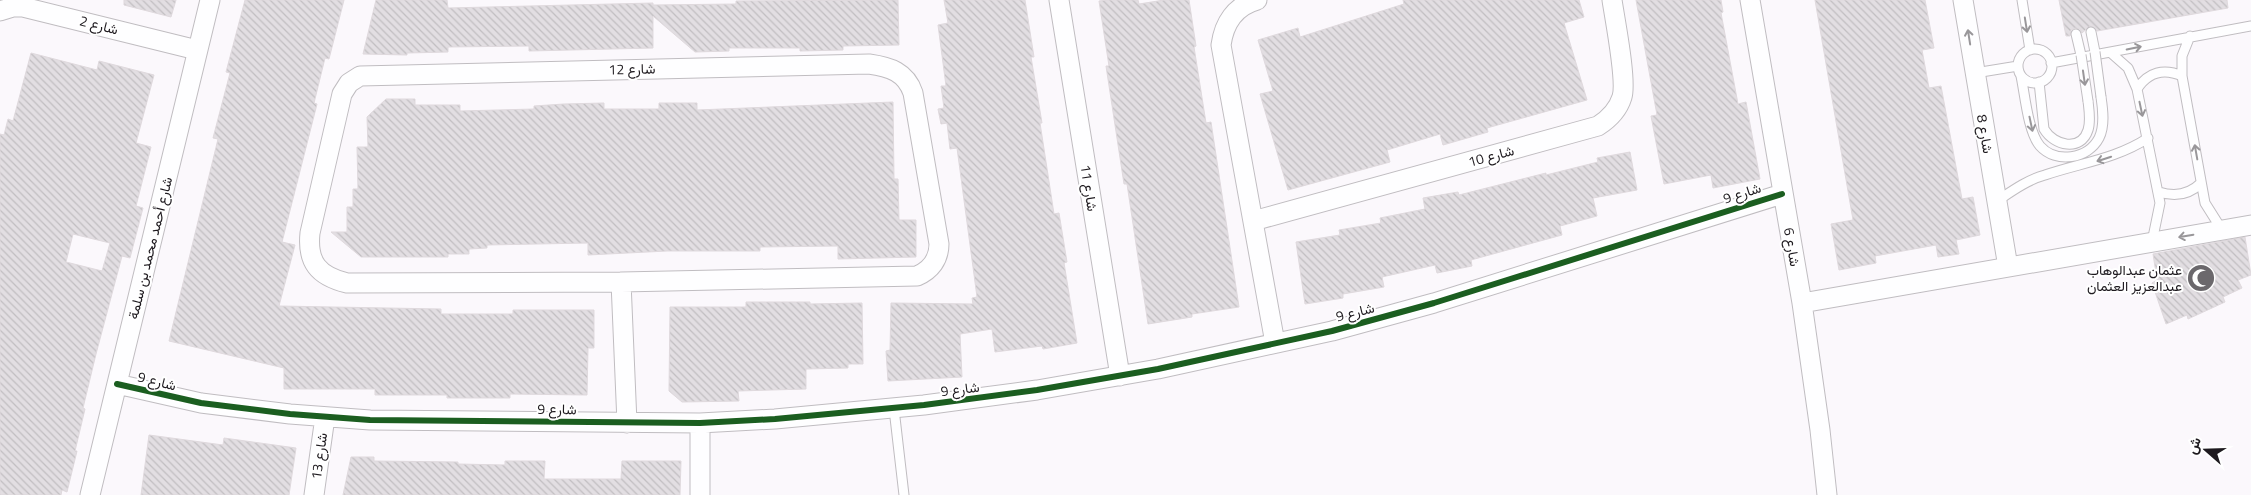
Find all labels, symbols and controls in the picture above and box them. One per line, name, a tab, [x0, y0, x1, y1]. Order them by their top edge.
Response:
street label: شارع 2	[77, 10, 121, 40]
one-way arrow	[2021, 17, 2031, 33]
one-way arrow	[1964, 29, 1974, 45]
one-way arrow	[2125, 43, 2141, 52]
street label: شارع 12	[608, 58, 656, 80]
one-way arrow	[2079, 70, 2089, 86]
one-way arrow	[2137, 100, 2147, 116]
street label: شارع 8	[1971, 113, 1999, 155]
one-way arrow	[2027, 115, 2036, 131]
street label: شارع 10	[1465, 139, 1517, 173]
one-way arrow	[2190, 145, 2200, 161]
one-way arrow	[2097, 155, 2112, 164]
street label: شارع 11	[1074, 163, 1104, 213]
street label: شارع أحمد محمد بن سلمة	[122, 174, 178, 322]
street label: شارع 9	[1720, 176, 1764, 210]
street label: شارع 6	[1778, 226, 1806, 268]
one-way arrow	[2178, 232, 2194, 242]
place label: عثمان عبدالوهاب عبدالعزيز العثمان	[2087, 259, 2182, 296]
mosque icon: عثمان عبدالوهاب عبدالعزيز العثمان	[2186, 263, 2216, 293]
street label: شارع 9	[1333, 297, 1377, 327]
street label: شارع 9	[135, 366, 179, 396]
street label: شارع 9	[939, 376, 981, 402]
street label: شارع 9	[537, 398, 577, 420]
north arrow	[2181, 425, 2231, 475]
street label: شارع 13	[305, 431, 333, 481]
text: ش	[2181, 434, 2206, 457]

